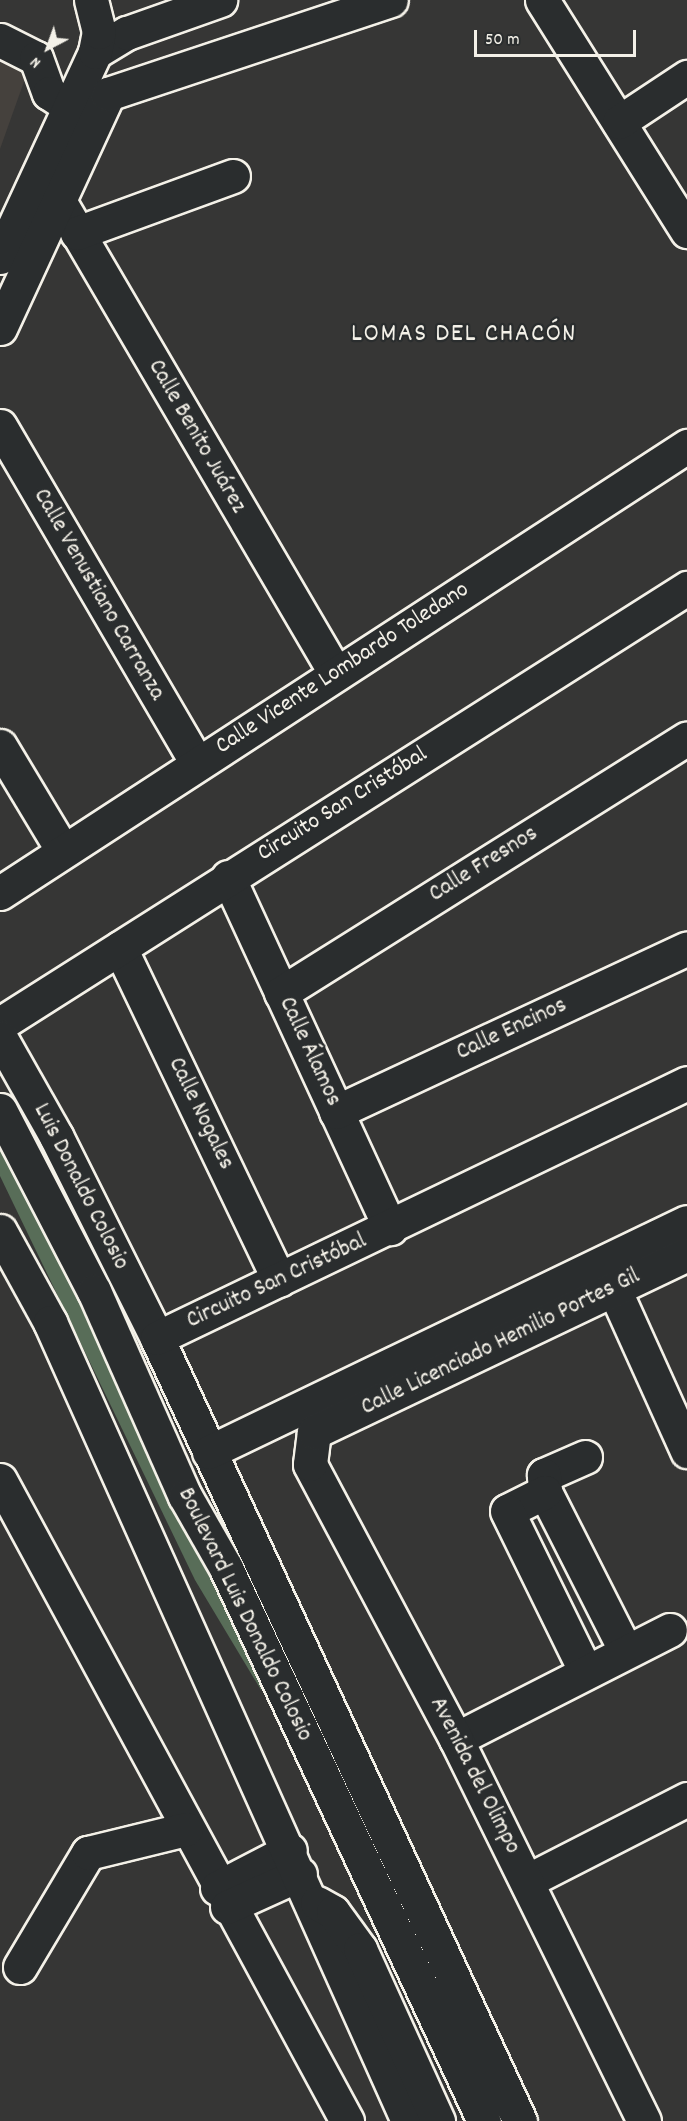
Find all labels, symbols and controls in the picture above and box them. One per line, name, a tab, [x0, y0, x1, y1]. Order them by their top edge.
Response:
north arrow	[18, 18, 78, 78]
scale bar	[477, 18, 639, 56]
text: 50 m	[485, 28, 520, 53]
text: N	[25, 51, 46, 73]
district label: LOMAS DEL CHACÓN	[351, 319, 577, 351]
street label: Calle Benito Juárez	[140, 355, 252, 519]
street label: Calle Venustiano Carranza	[26, 484, 170, 706]
street label: Calle Vicente Lombardo Toledano	[211, 576, 475, 762]
street label: Circuito San Cristóbal	[253, 741, 433, 869]
street label: Calle Fresnos	[424, 820, 544, 910]
street label: Calle Encinos	[452, 992, 572, 1068]
street label: Calle Álamos	[271, 993, 347, 1111]
street label: Calle Nogales	[160, 1053, 240, 1175]
street label: Luis Donaldo Colosio	[26, 1099, 134, 1275]
street label: Circuito San Cristóbal	[182, 1228, 372, 1336]
street label: Calle Licenciado Hemilio Portes Gil	[357, 1263, 645, 1423]
street label: Boulevard Luis Donaldo Colosio	[170, 1484, 318, 1746]
street label: Avenida del Olimpo	[422, 1693, 526, 1859]

